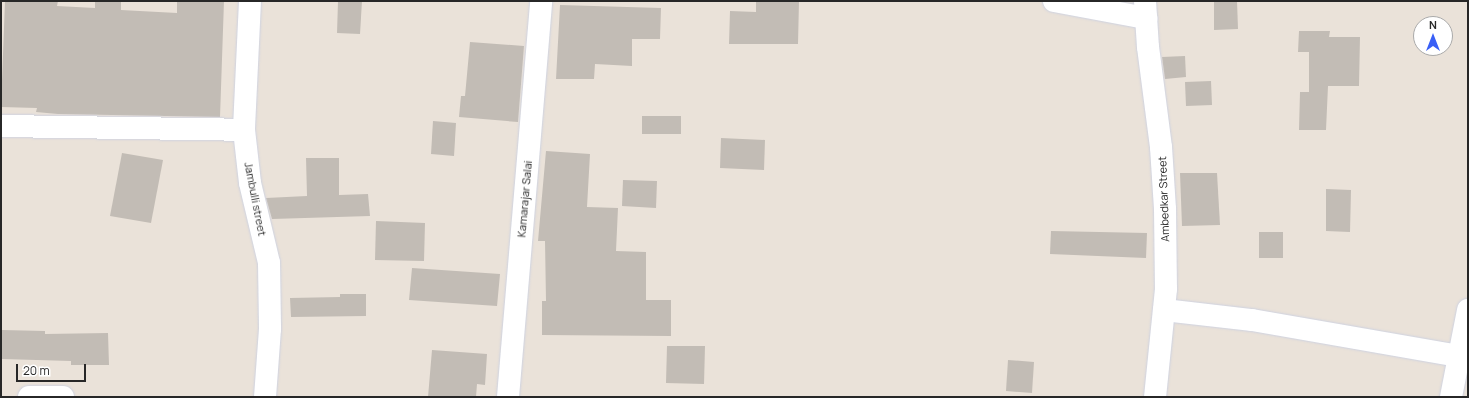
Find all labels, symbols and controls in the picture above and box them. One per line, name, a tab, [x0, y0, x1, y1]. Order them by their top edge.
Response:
north arrow	[1413, 16, 1453, 56]
text: N	[1429, 17, 1437, 32]
street label: Ambedkar Street	[1156, 156, 1172, 242]
street label: Kamarajar Salai	[515, 160, 535, 238]
street label: Jambulli street	[241, 161, 269, 237]
scale bar	[18, 356, 88, 382]
text: 20 m	[23, 362, 50, 379]

